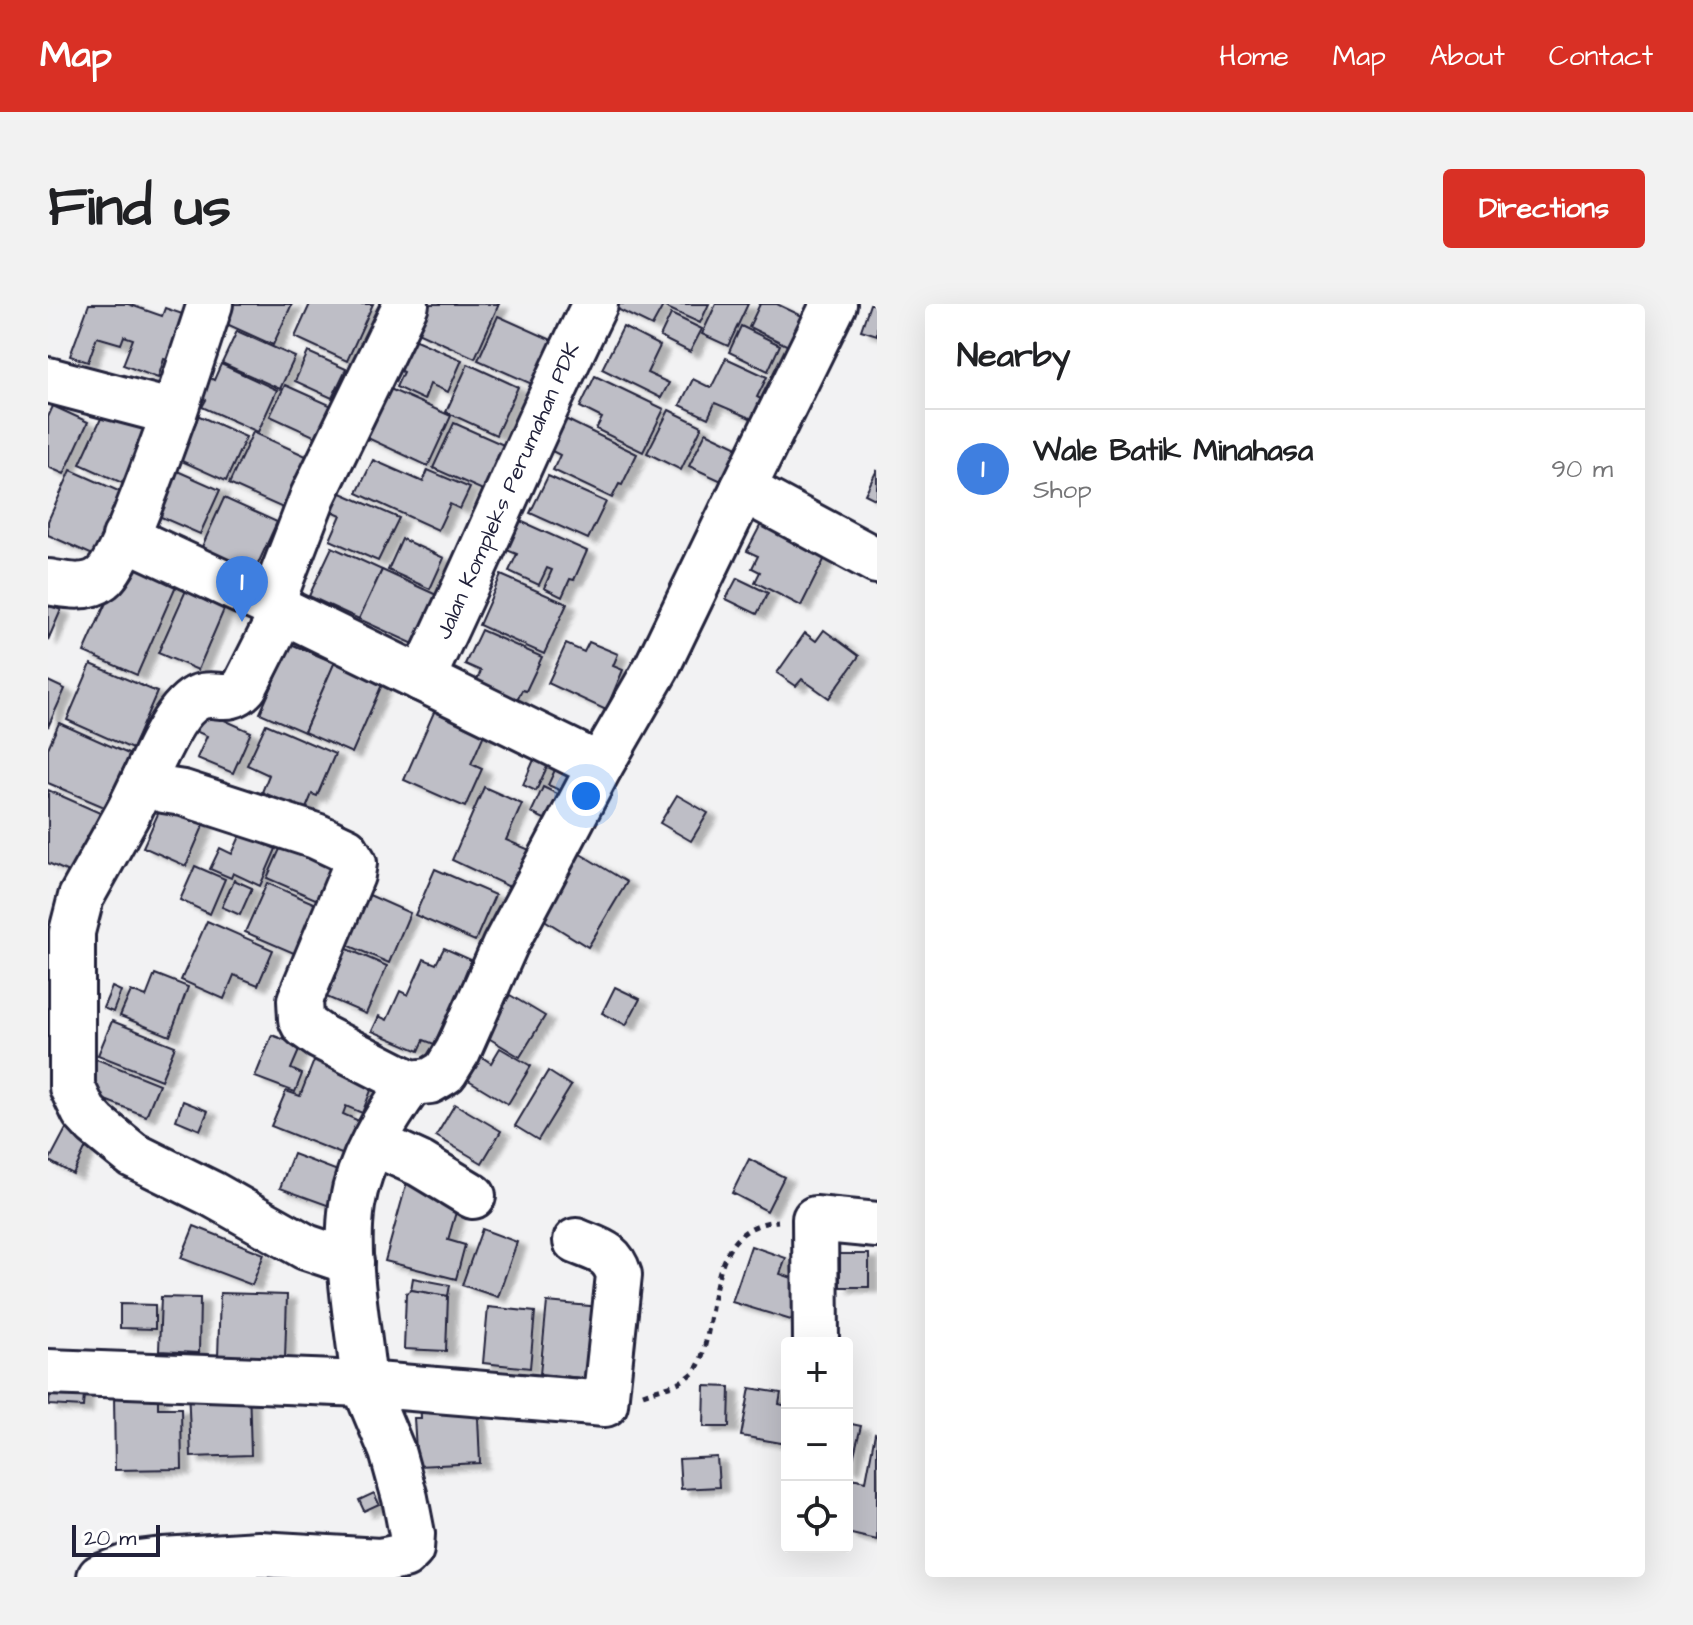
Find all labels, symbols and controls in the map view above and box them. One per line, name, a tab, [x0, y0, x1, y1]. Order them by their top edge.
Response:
text: Map	[40, 30, 112, 82]
text: Home	[1219, 37, 1289, 76]
text: Map	[1333, 37, 1386, 76]
text: About	[1430, 37, 1505, 76]
text: Contact	[1549, 37, 1653, 76]
text: Find us	[48, 169, 231, 247]
button: Directions	[1443, 169, 1645, 248]
text: Nearby	[957, 332, 1071, 380]
street label: Jalan Kompleks Perumahan PDK	[428, 337, 588, 644]
text: Wale Batik Minahasa	[1033, 430, 1313, 472]
text: 1	[981, 451, 985, 487]
text: 90 m	[1551, 451, 1613, 487]
text: Shop	[1033, 472, 1092, 508]
pin: 1	[216, 556, 268, 622]
your location	[566, 776, 606, 816]
map controls	[781, 1337, 853, 1553]
button: +	[781, 1337, 853, 1409]
button: −	[781, 1409, 853, 1481]
button: locate	[781, 1481, 853, 1553]
scale bar	[72, 1521, 160, 1557]
text: 20 m	[84, 1523, 136, 1554]

